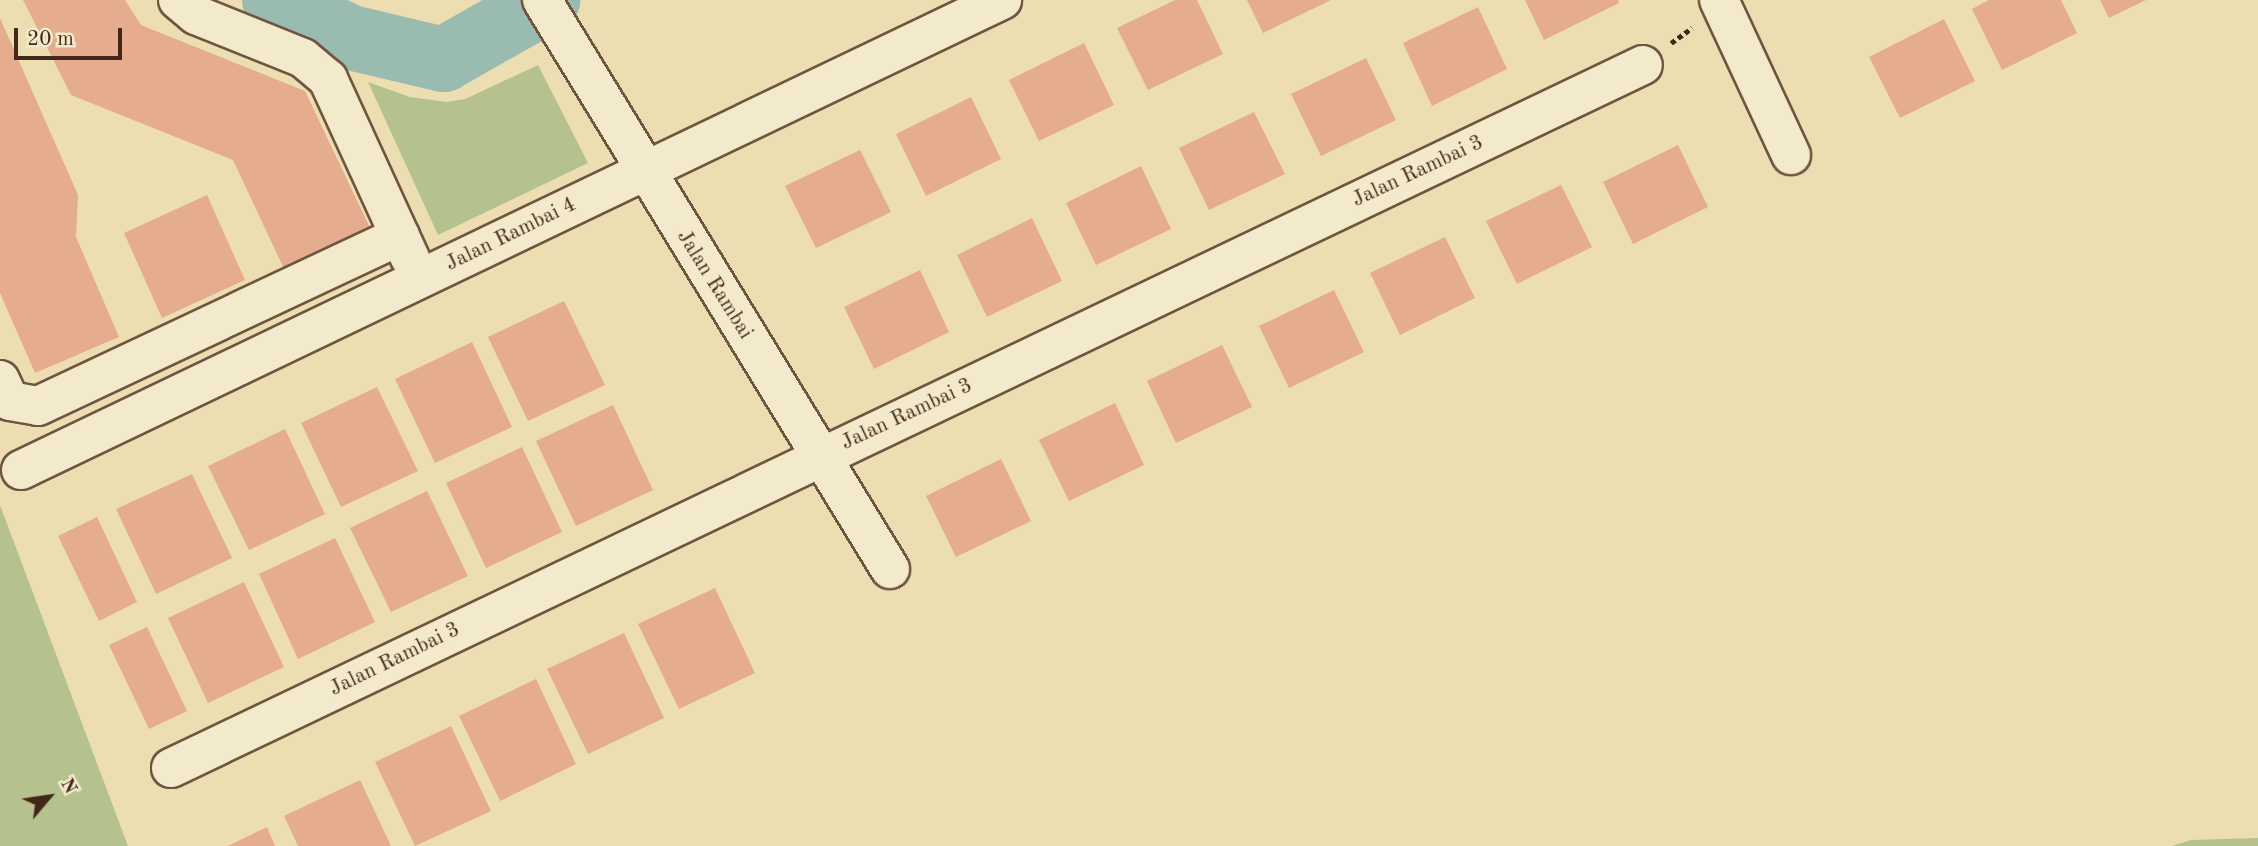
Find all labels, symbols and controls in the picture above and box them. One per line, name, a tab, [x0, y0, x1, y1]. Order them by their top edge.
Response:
scale bar	[18, 14, 126, 58]
text: 20 m	[27, 29, 74, 50]
street label: Jalan Rambai 3	[1348, 131, 1488, 213]
street label: Jalan Rambai 4	[442, 193, 580, 277]
street label: Jalan Rambai	[670, 226, 758, 344]
street label: Jalan Rambai 3	[837, 374, 977, 456]
street label: Jalan Rambai 3	[326, 618, 464, 702]
north arrow	[14, 762, 84, 832]
text: N	[56, 776, 80, 798]

